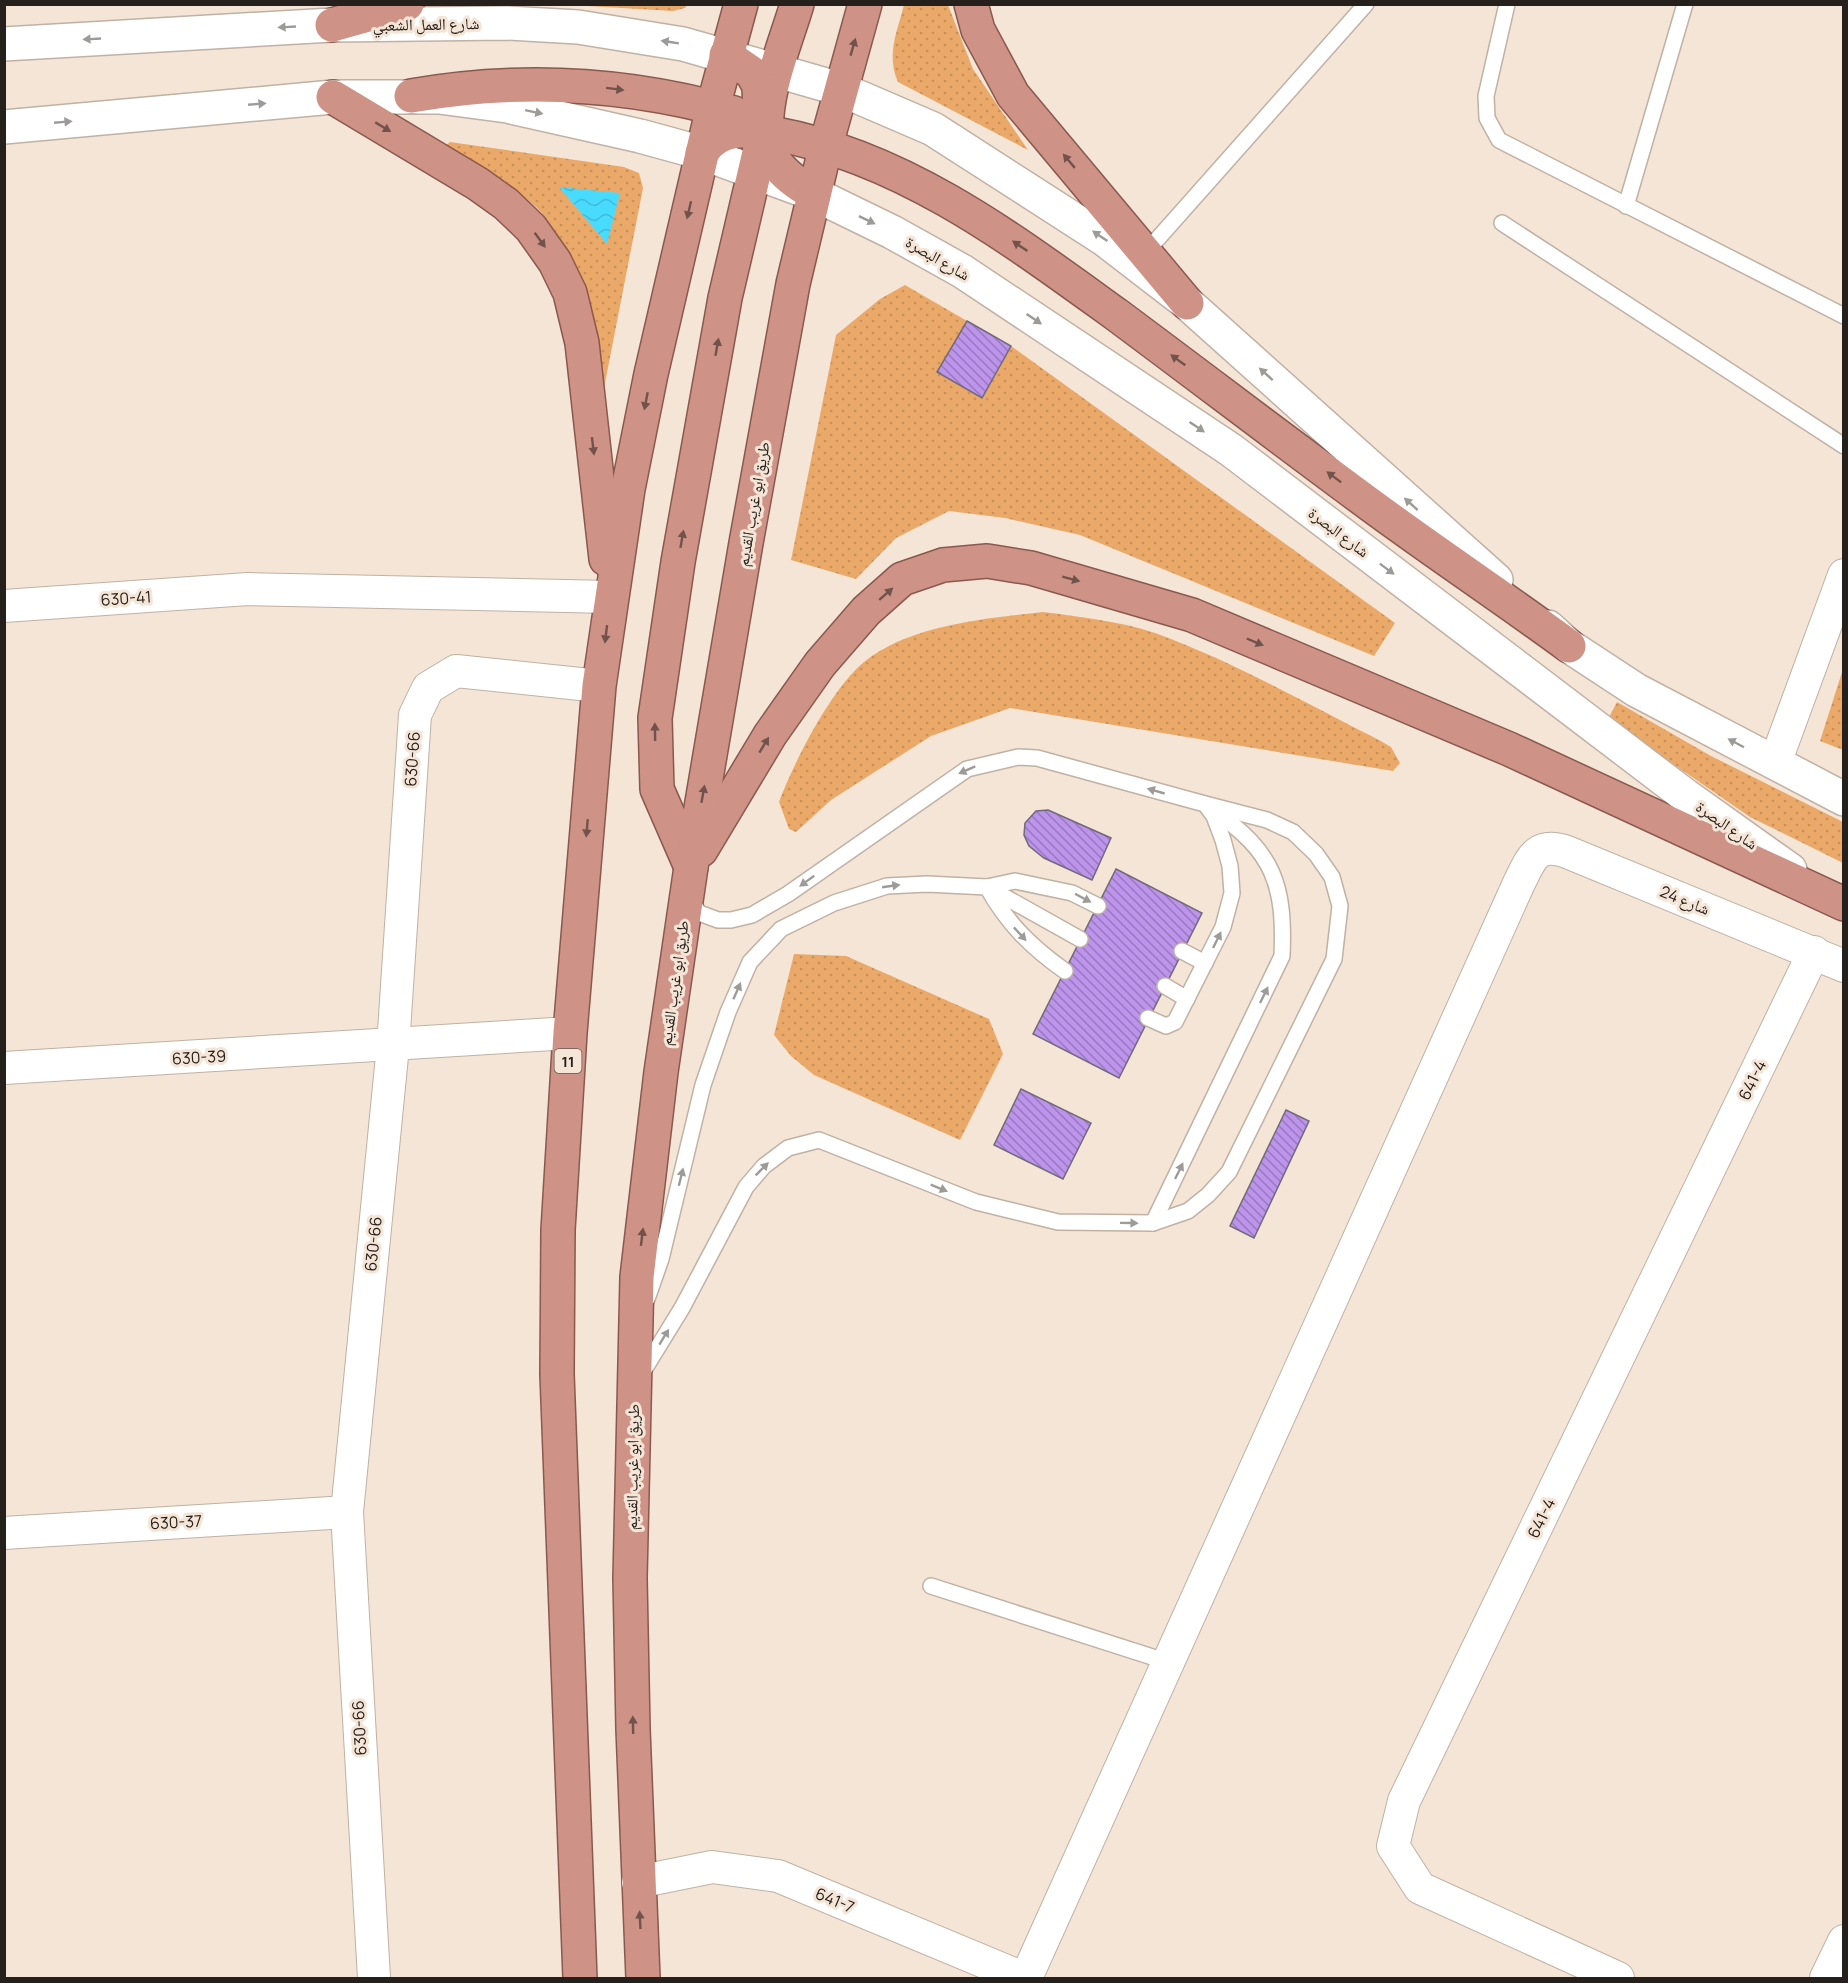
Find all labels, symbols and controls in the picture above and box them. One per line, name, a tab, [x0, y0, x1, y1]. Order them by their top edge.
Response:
street label: شارع العمل الشعبي	[372, 12, 480, 38]
one-way arrow	[277, 23, 296, 32]
one-way arrow	[83, 34, 102, 43]
one-way arrow	[660, 37, 679, 46]
one-way arrow	[849, 38, 858, 56]
one-way arrow	[606, 84, 625, 94]
one-way arrow	[247, 99, 266, 109]
one-way arrow	[525, 108, 544, 118]
one-way arrow	[53, 117, 72, 127]
one-way arrow	[375, 122, 391, 133]
one-way arrow	[1063, 154, 1076, 169]
one-way arrow	[684, 201, 693, 220]
one-way arrow	[858, 215, 875, 225]
street label: شارع البصرة	[902, 231, 974, 285]
one-way arrow	[1092, 231, 1108, 242]
one-way arrow	[534, 232, 546, 248]
one-way arrow	[1012, 241, 1028, 252]
one-way arrow	[1026, 313, 1042, 325]
one-way arrow	[713, 337, 722, 356]
one-way arrow	[1171, 354, 1187, 366]
one-way arrow	[1259, 368, 1274, 381]
one-way arrow	[641, 391, 650, 410]
one-way arrow	[1188, 422, 1205, 433]
one-way arrow	[588, 437, 598, 456]
street label: طريق ابو غريب القديم	[731, 440, 775, 568]
one-way arrow	[1327, 471, 1342, 483]
one-way arrow	[1404, 497, 1419, 511]
street label: شارع البصرة	[1304, 502, 1374, 562]
one-way arrow	[678, 529, 687, 548]
one-way arrow	[1379, 562, 1394, 574]
one-way arrow	[1062, 574, 1080, 584]
street label: 630-41	[100, 585, 152, 611]
one-way arrow	[878, 587, 894, 600]
one-way arrow	[601, 625, 611, 644]
one-way arrow	[1246, 638, 1264, 647]
one-way arrow	[651, 722, 660, 741]
street label: 630-66	[399, 731, 425, 787]
one-way arrow	[759, 736, 769, 753]
one-way arrow	[1727, 738, 1744, 747]
one-way arrow	[959, 766, 976, 775]
one-way arrow	[699, 784, 708, 803]
one-way arrow	[1146, 786, 1164, 795]
street label: شارع البصرة	[1692, 796, 1762, 854]
one-way arrow	[582, 819, 592, 838]
one-way arrow	[799, 875, 815, 887]
street label: شارع 24	[1657, 880, 1713, 920]
one-way arrow	[882, 882, 901, 891]
one-way arrow	[1075, 894, 1092, 903]
street label: طريق ابو غريب القديم	[654, 919, 694, 1047]
one-way arrow	[1012, 927, 1026, 941]
one-way arrow	[1212, 931, 1221, 948]
one-way arrow	[733, 982, 742, 999]
one-way arrow	[1259, 986, 1268, 1003]
street label: 630-39	[171, 1045, 227, 1069]
road number: 11	[554, 1049, 582, 1073]
street label: 641-4	[1733, 1056, 1771, 1104]
one-way arrow	[1174, 1162, 1183, 1179]
one-way arrow	[754, 1163, 768, 1177]
one-way arrow	[676, 1168, 686, 1186]
one-way arrow	[930, 1183, 948, 1193]
street label: 630-66	[359, 1215, 387, 1273]
one-way arrow	[1120, 1218, 1139, 1228]
one-way arrow	[637, 1227, 647, 1246]
one-way arrow	[659, 1329, 670, 1345]
street label: طريق ابو غريب القديم	[620, 1404, 644, 1530]
street label: 641-4	[1522, 1494, 1560, 1542]
street label: 630-37	[149, 1510, 203, 1534]
street label: 630-66	[347, 1700, 371, 1756]
one-way arrow	[628, 1716, 637, 1735]
street label: 641-7	[812, 1882, 858, 1918]
one-way arrow	[635, 1911, 644, 1930]

